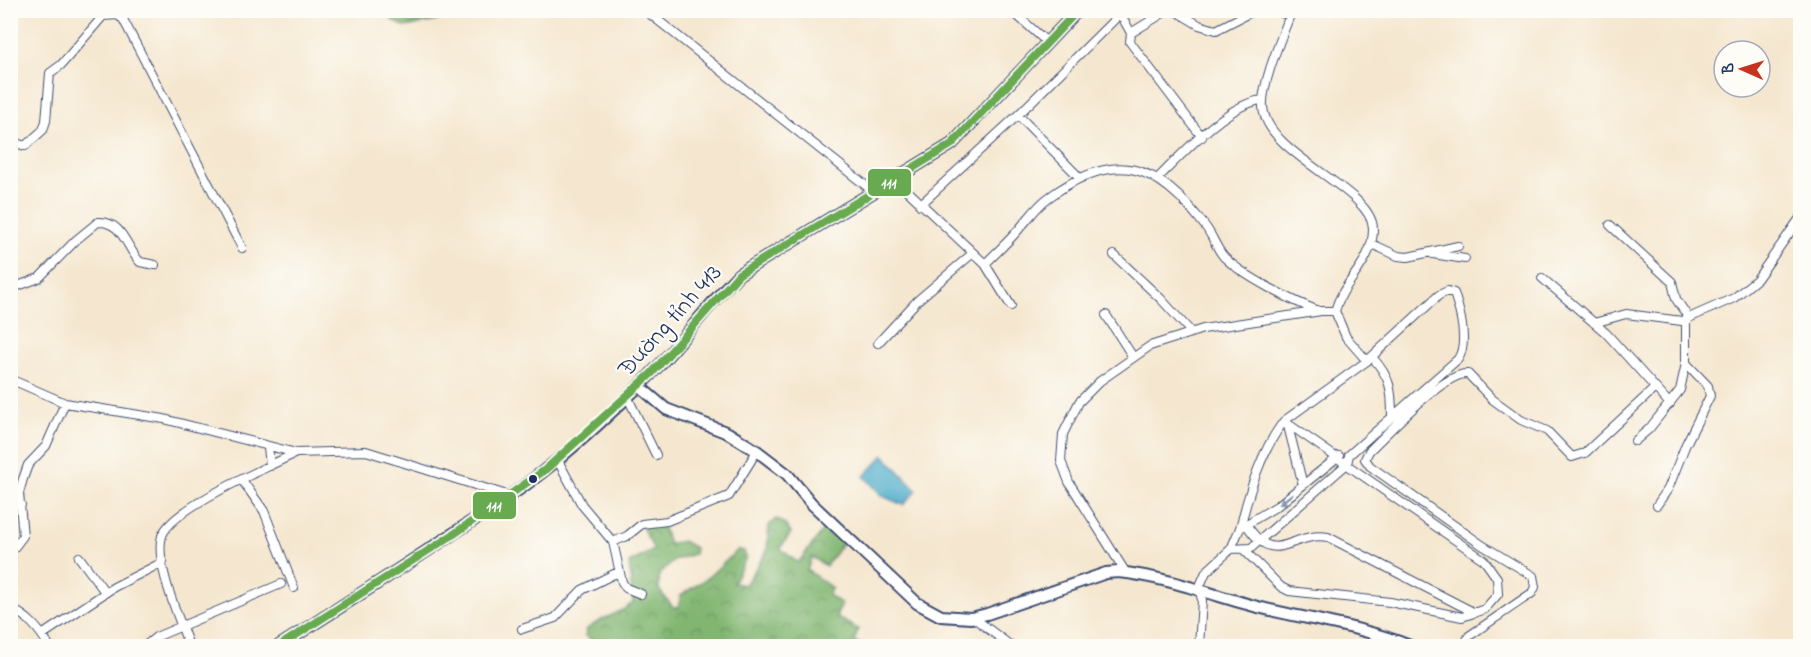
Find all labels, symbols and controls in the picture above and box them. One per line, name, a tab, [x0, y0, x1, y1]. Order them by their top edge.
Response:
north arrow	[1712, 39, 1772, 99]
text: B	[1717, 62, 1741, 75]
line badge: 111	[867, 168, 912, 197]
text: 111	[881, 172, 898, 196]
street label: Đường tỉnh 413	[610, 257, 731, 387]
unlabelled marker	[527, 473, 539, 485]
line badge: 111	[472, 491, 517, 520]
one-way arrow	[1278, 493, 1293, 505]
text: 111	[486, 495, 503, 519]

